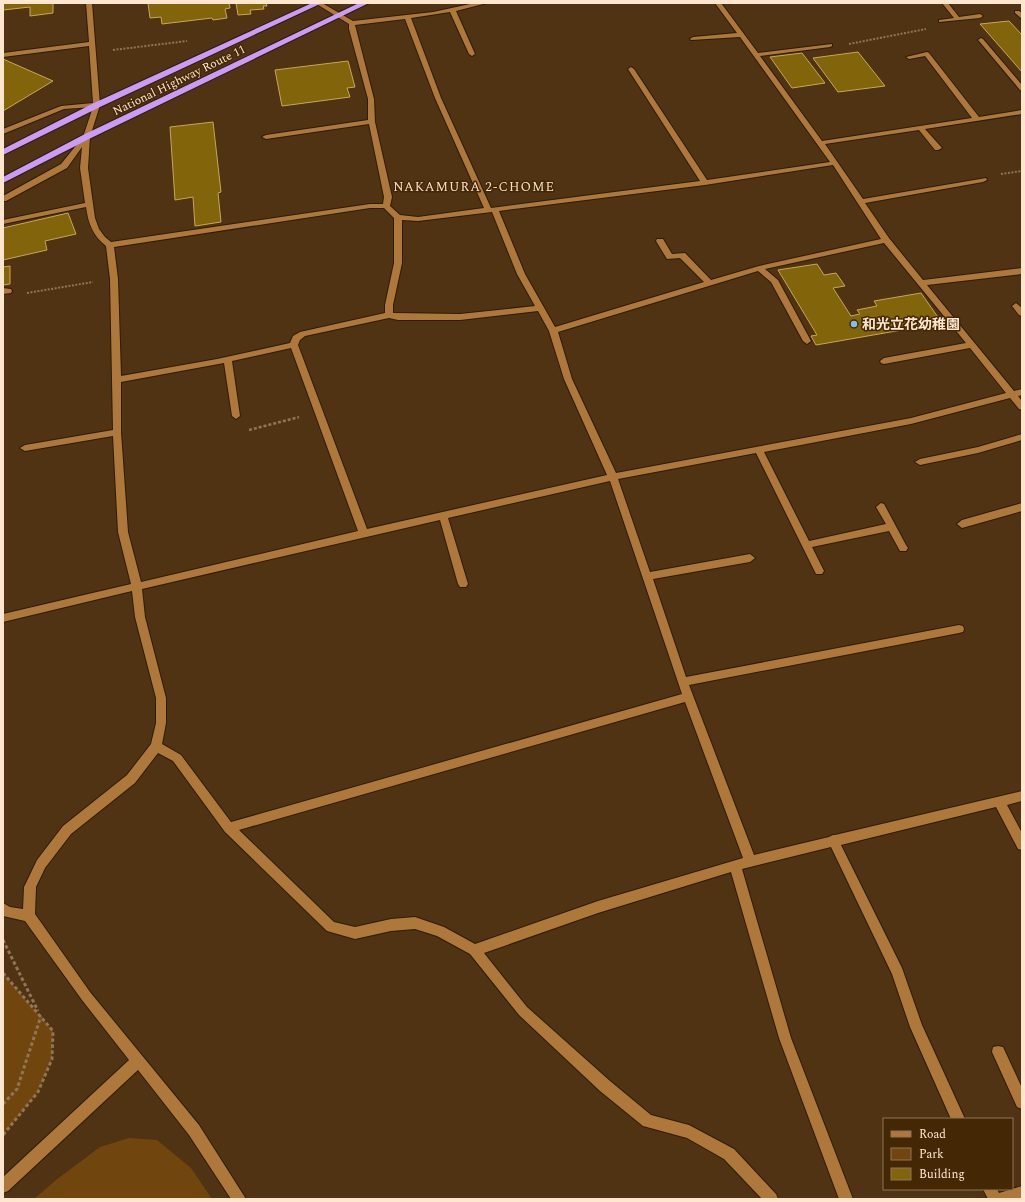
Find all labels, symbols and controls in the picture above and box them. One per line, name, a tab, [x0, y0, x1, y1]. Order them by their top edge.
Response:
street label: National Highway Route 11	[110, 40, 249, 121]
district label: NAKAMURA 2-CHOME	[393, 177, 555, 197]
place label: 和光立花幼稚園	[862, 314, 960, 335]
marker: 和光立花幼稚園	[849, 319, 859, 329]
legend	[883, 1118, 1013, 1190]
text: Road	[919, 1125, 946, 1144]
text: Park	[919, 1145, 944, 1164]
text: Building	[919, 1165, 965, 1184]

